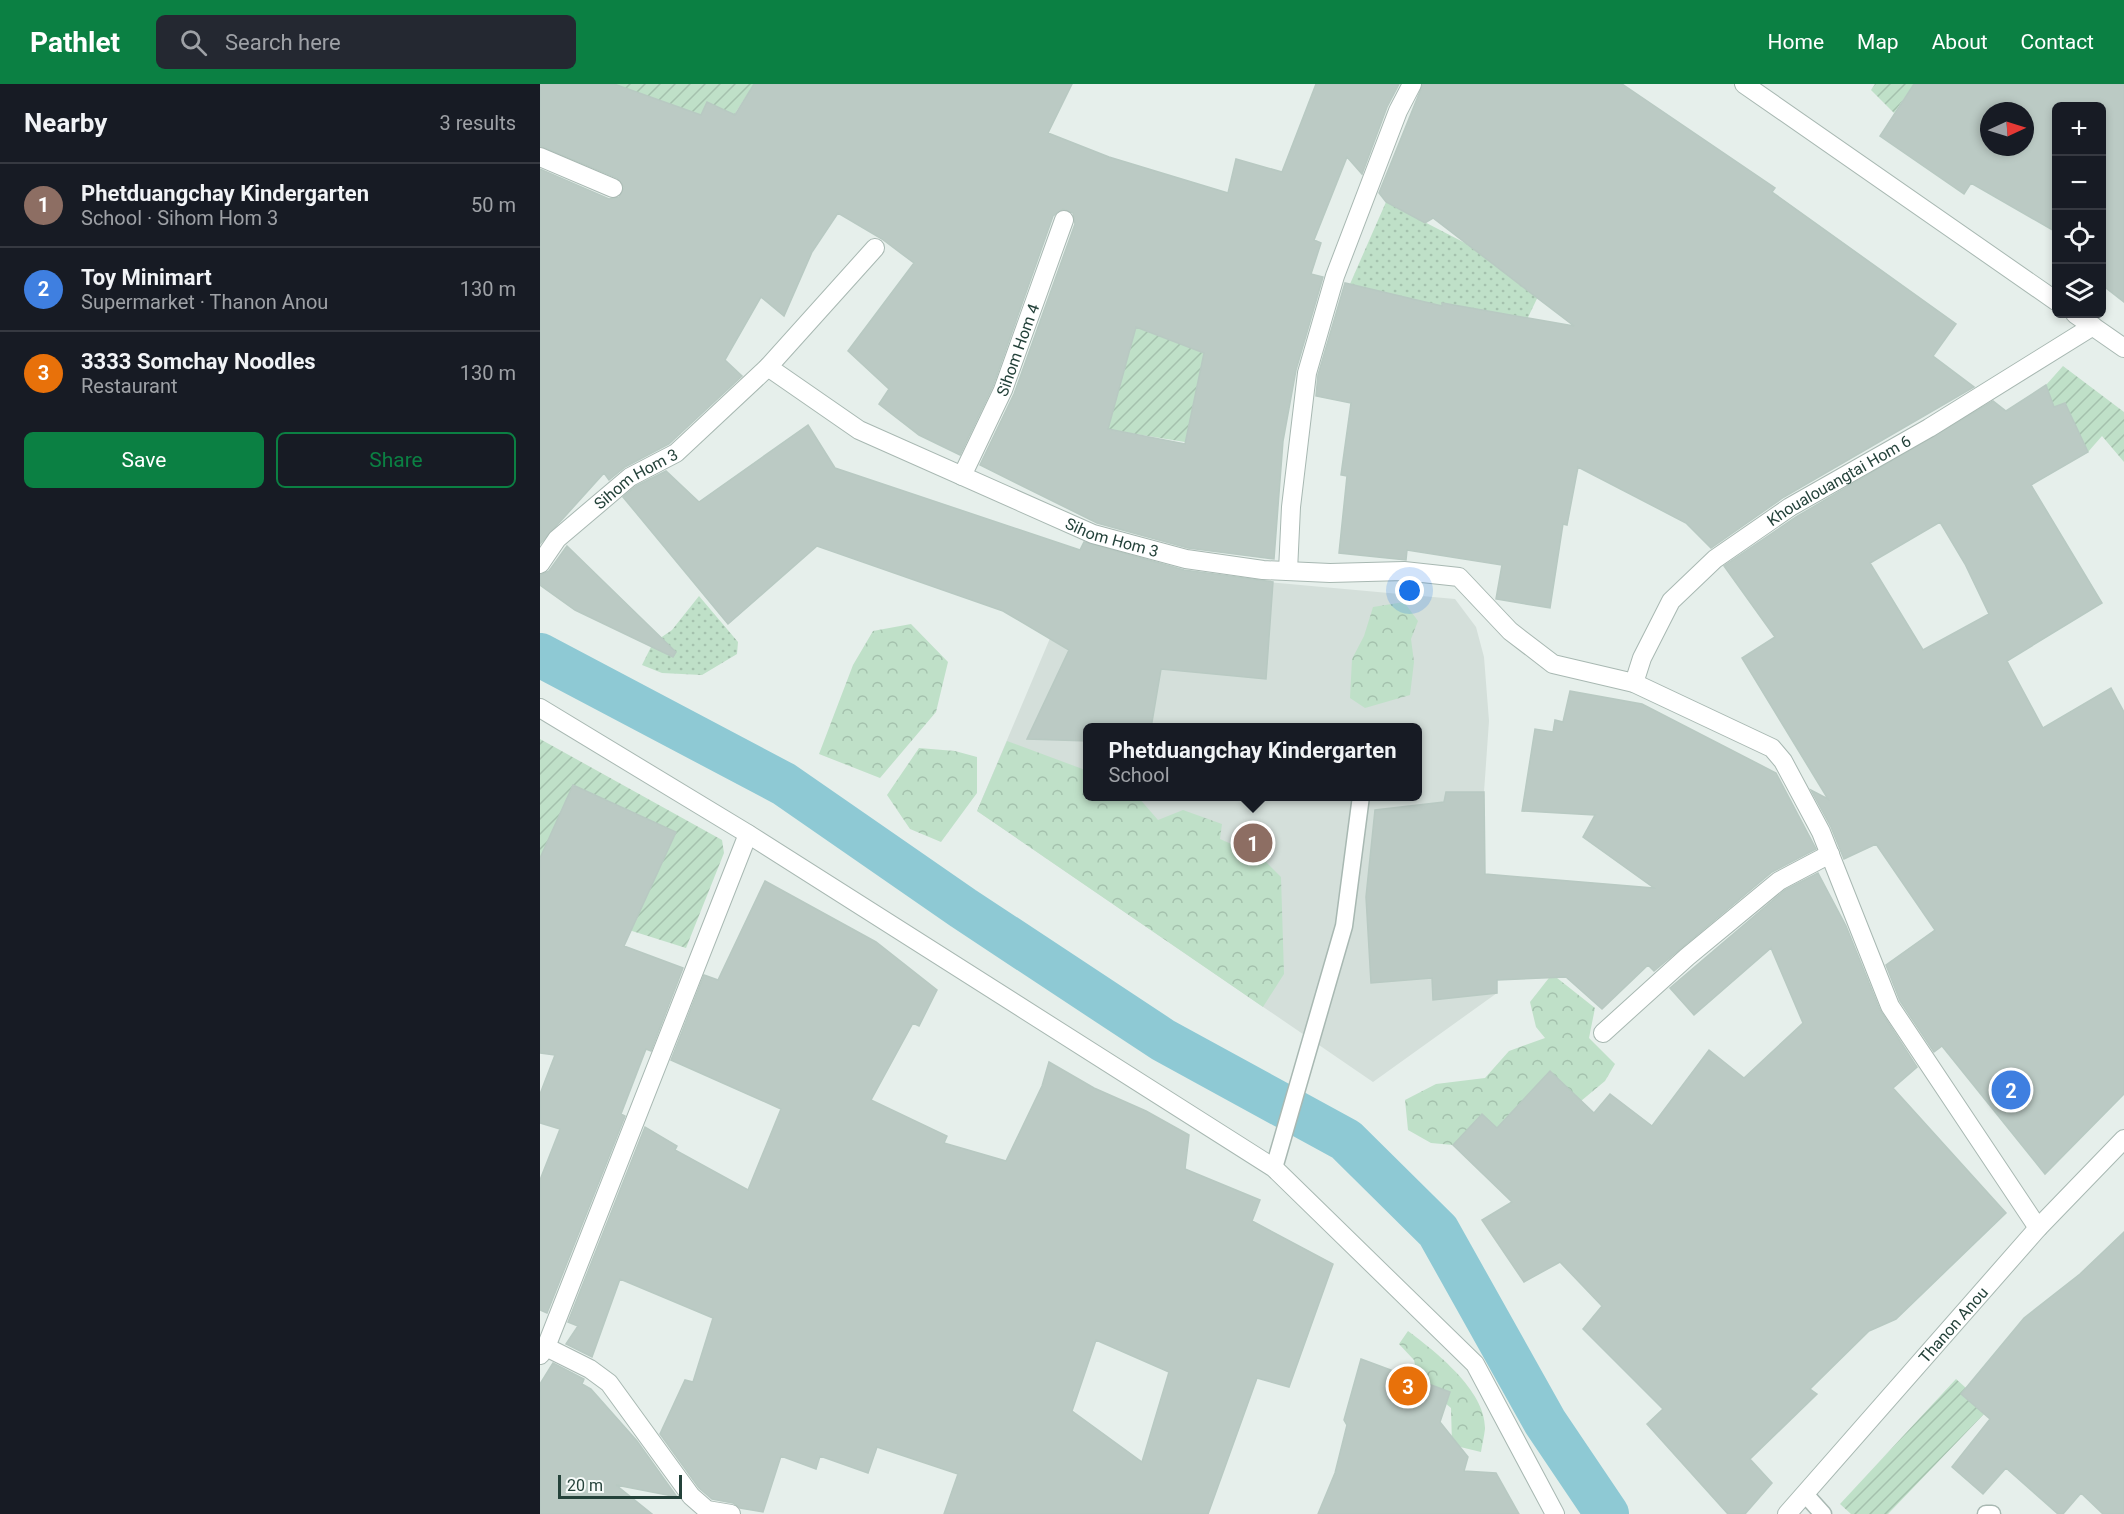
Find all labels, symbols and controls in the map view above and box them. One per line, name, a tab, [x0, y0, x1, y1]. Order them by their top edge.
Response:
search box	[156, 15, 576, 69]
text: Pathlet	[30, 26, 120, 59]
icon: search	[177, 26, 210, 59]
text: Search here	[225, 30, 341, 55]
text: Home	[1768, 30, 1824, 54]
text: Map	[1857, 30, 1899, 54]
text: About	[1932, 30, 1988, 54]
text: Contact	[2021, 30, 2094, 54]
north arrow	[1980, 102, 2034, 156]
map controls	[2052, 102, 2106, 318]
button: +	[2052, 102, 2106, 156]
text: Nearby	[24, 108, 107, 138]
text: 3 results	[440, 111, 516, 135]
button: −	[2052, 156, 2106, 210]
text: Phetduangchay Kindergarten	[81, 181, 369, 206]
text: 1	[38, 193, 49, 217]
text: 50 m	[471, 193, 516, 217]
text: School · Sihom Hom 3	[81, 206, 278, 230]
button: locate	[2052, 210, 2106, 264]
button: layers	[2052, 264, 2106, 318]
text: Toy Minimart	[81, 265, 212, 290]
text: 2	[38, 277, 49, 301]
text: 130 m	[460, 277, 516, 301]
text: Supermarket · Thanon Anou	[81, 290, 328, 314]
street label: Sihom Hom 4	[992, 301, 1043, 399]
text: 3333 Somchay Noodles	[81, 349, 316, 374]
text: 3	[38, 361, 49, 385]
text: 130 m	[460, 361, 516, 385]
text: Restaurant	[81, 374, 178, 398]
street label: Khoualouangtai Hom 6	[1763, 431, 1914, 530]
button: Save	[24, 432, 264, 488]
button: Share	[276, 432, 516, 488]
street label: Sihom Hom 3	[590, 444, 681, 513]
street label: Sihom Hom 3	[1062, 513, 1161, 561]
your location	[1395, 576, 1424, 605]
popup	[1083, 723, 1422, 801]
text: Phetduangchay Kindergarten	[1109, 738, 1397, 763]
text: School	[1109, 763, 1170, 787]
pin: 1	[1234, 820, 1272, 866]
pin: 2	[1992, 1068, 2030, 1112]
street label: Thanon Anou	[1915, 1283, 1992, 1367]
pin: 3	[1388, 1364, 1428, 1408]
scale bar	[558, 1472, 682, 1500]
text: 20 m	[567, 1476, 603, 1495]

